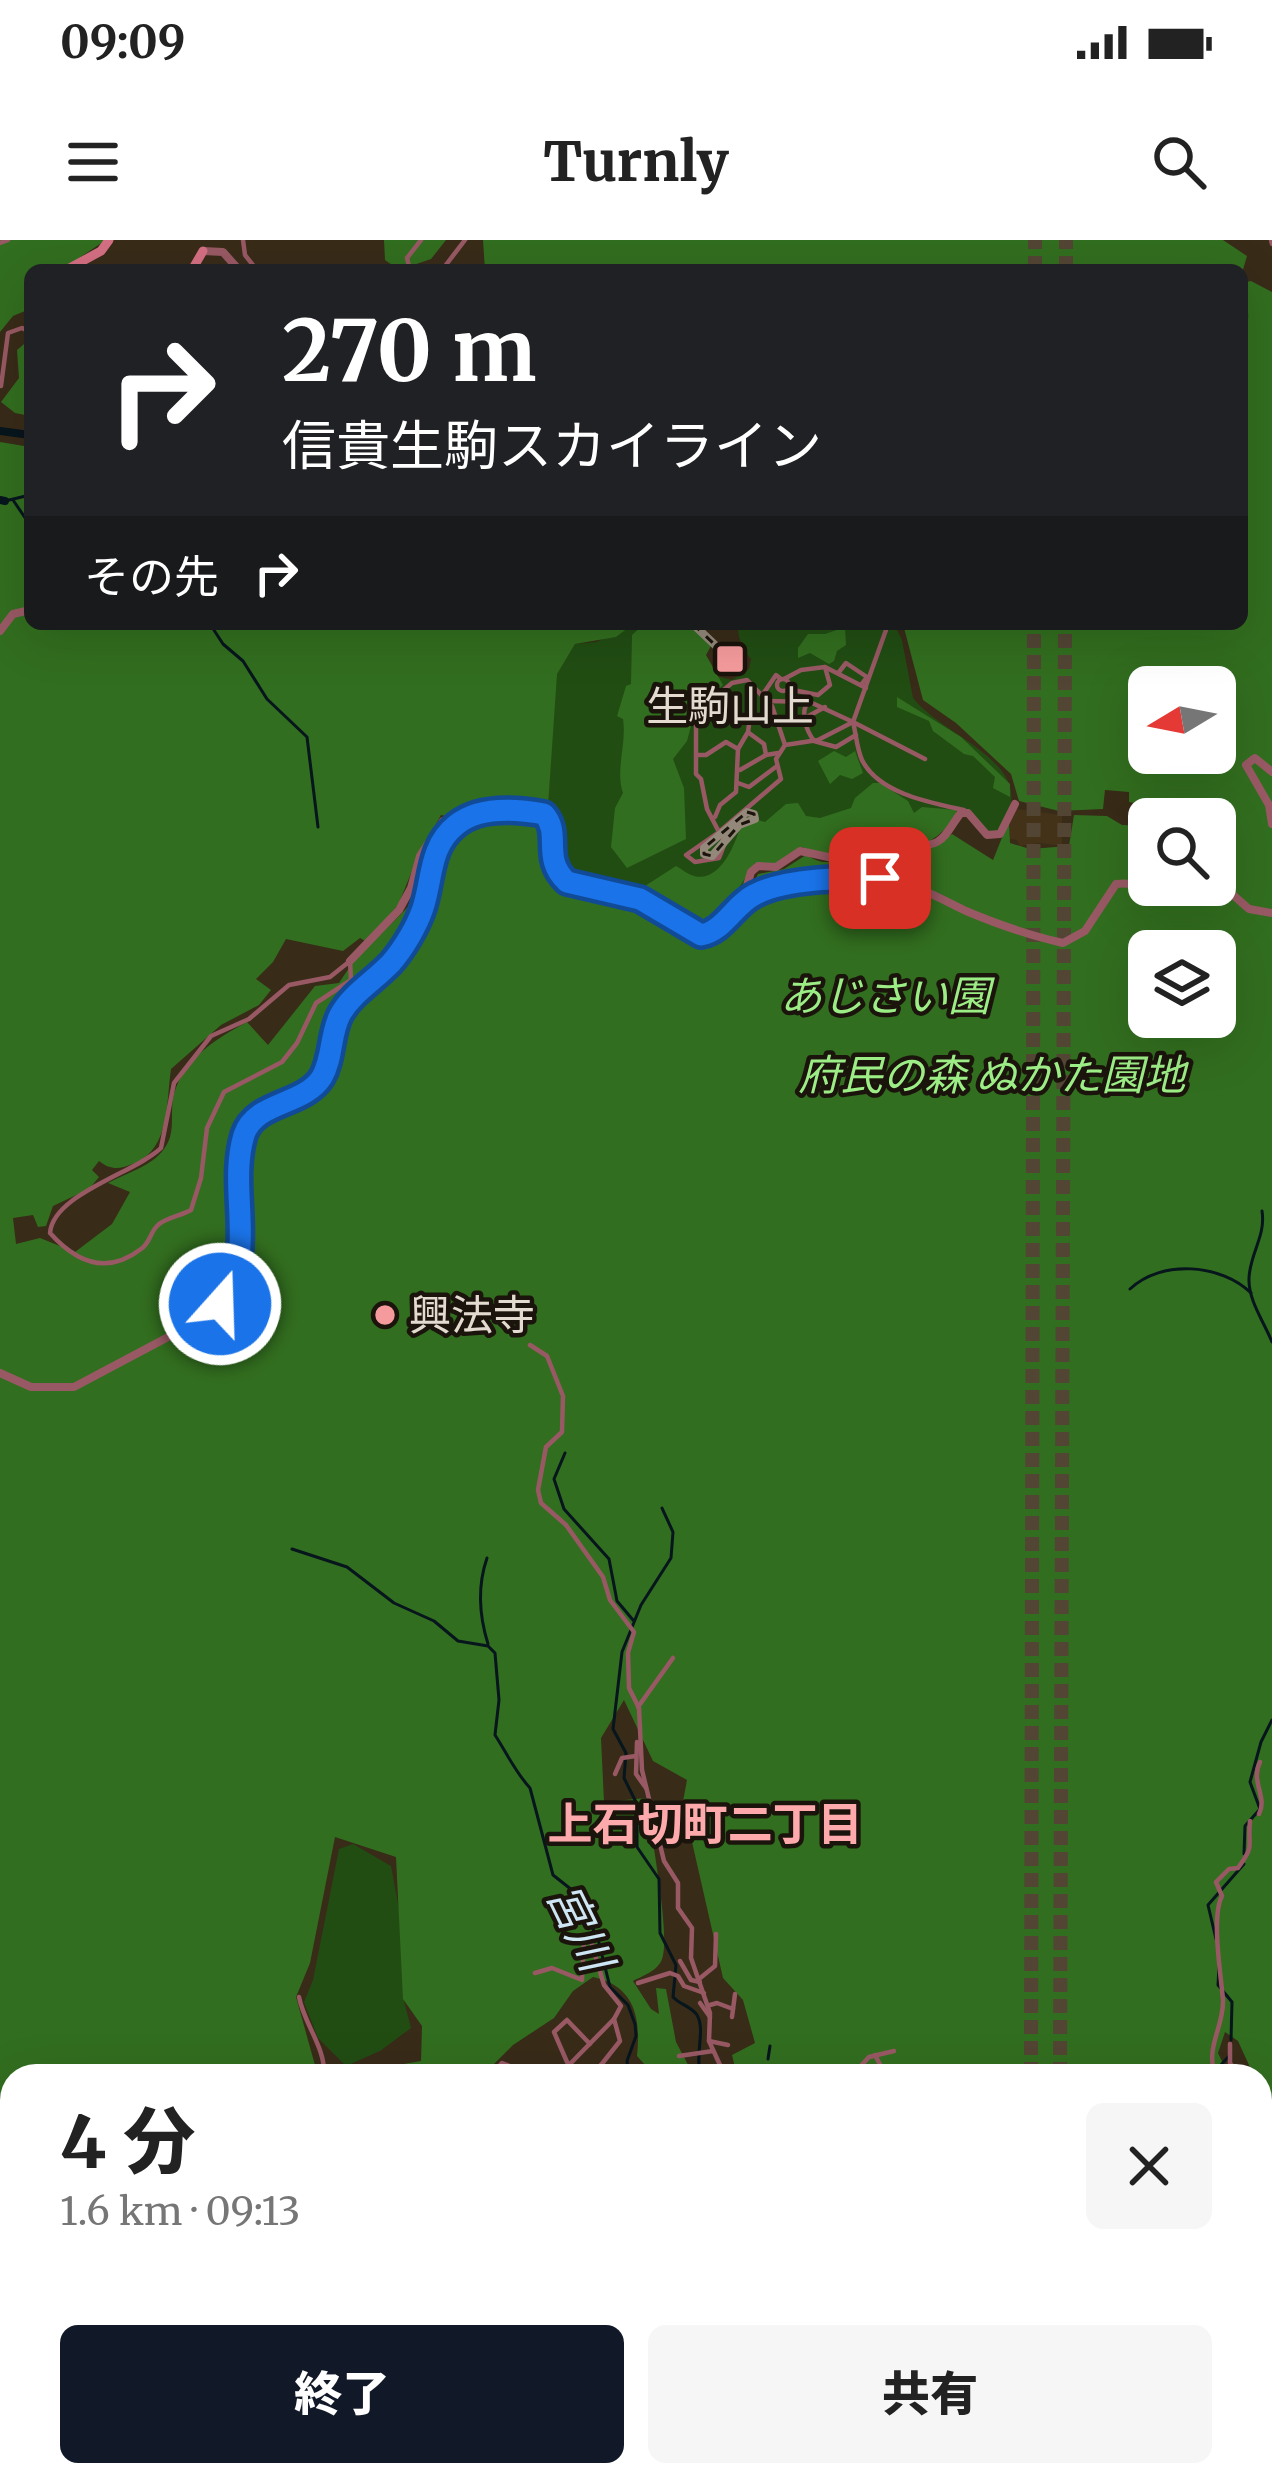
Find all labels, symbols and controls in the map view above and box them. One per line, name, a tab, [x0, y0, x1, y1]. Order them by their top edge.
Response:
text: 09:09	[60, 14, 185, 70]
text: Turnly	[543, 128, 729, 196]
icon: menu	[60, 129, 126, 195]
icon: search	[1146, 129, 1212, 195]
text: 270 m	[282, 298, 536, 404]
icon: right	[84, 312, 240, 468]
text: 信貴生駒スカイライン	[282, 412, 822, 480]
icon: right	[243, 540, 309, 606]
text: その先	[84, 549, 219, 605]
marker: 生駒山上	[714, 643, 746, 675]
north arrow	[1128, 666, 1236, 774]
map controls	[1128, 666, 1236, 1038]
place label: 生駒山上	[646, 680, 814, 732]
button: search	[1128, 798, 1236, 906]
pin	[829, 827, 931, 929]
icon: arrive	[847, 845, 913, 911]
button: layers	[1128, 930, 1236, 1038]
park label: あじさい園	[780, 970, 995, 1022]
park label: 府民の森 ぬかた園地	[798, 1049, 1190, 1101]
position arrow	[157, 1241, 283, 1367]
place label: 興法寺	[409, 1289, 535, 1341]
marker: 興法寺	[372, 1302, 398, 1328]
district label: 上石切町二丁目	[547, 1796, 863, 1852]
water label: 宮川	[535, 1874, 627, 1983]
text: 4 分	[60, 2096, 195, 2187]
button: close	[1086, 2103, 1212, 2229]
text: 1.6 km · 09:13	[60, 2187, 300, 2236]
button: 終了	[60, 2325, 624, 2463]
button: 共有	[648, 2325, 1212, 2463]

